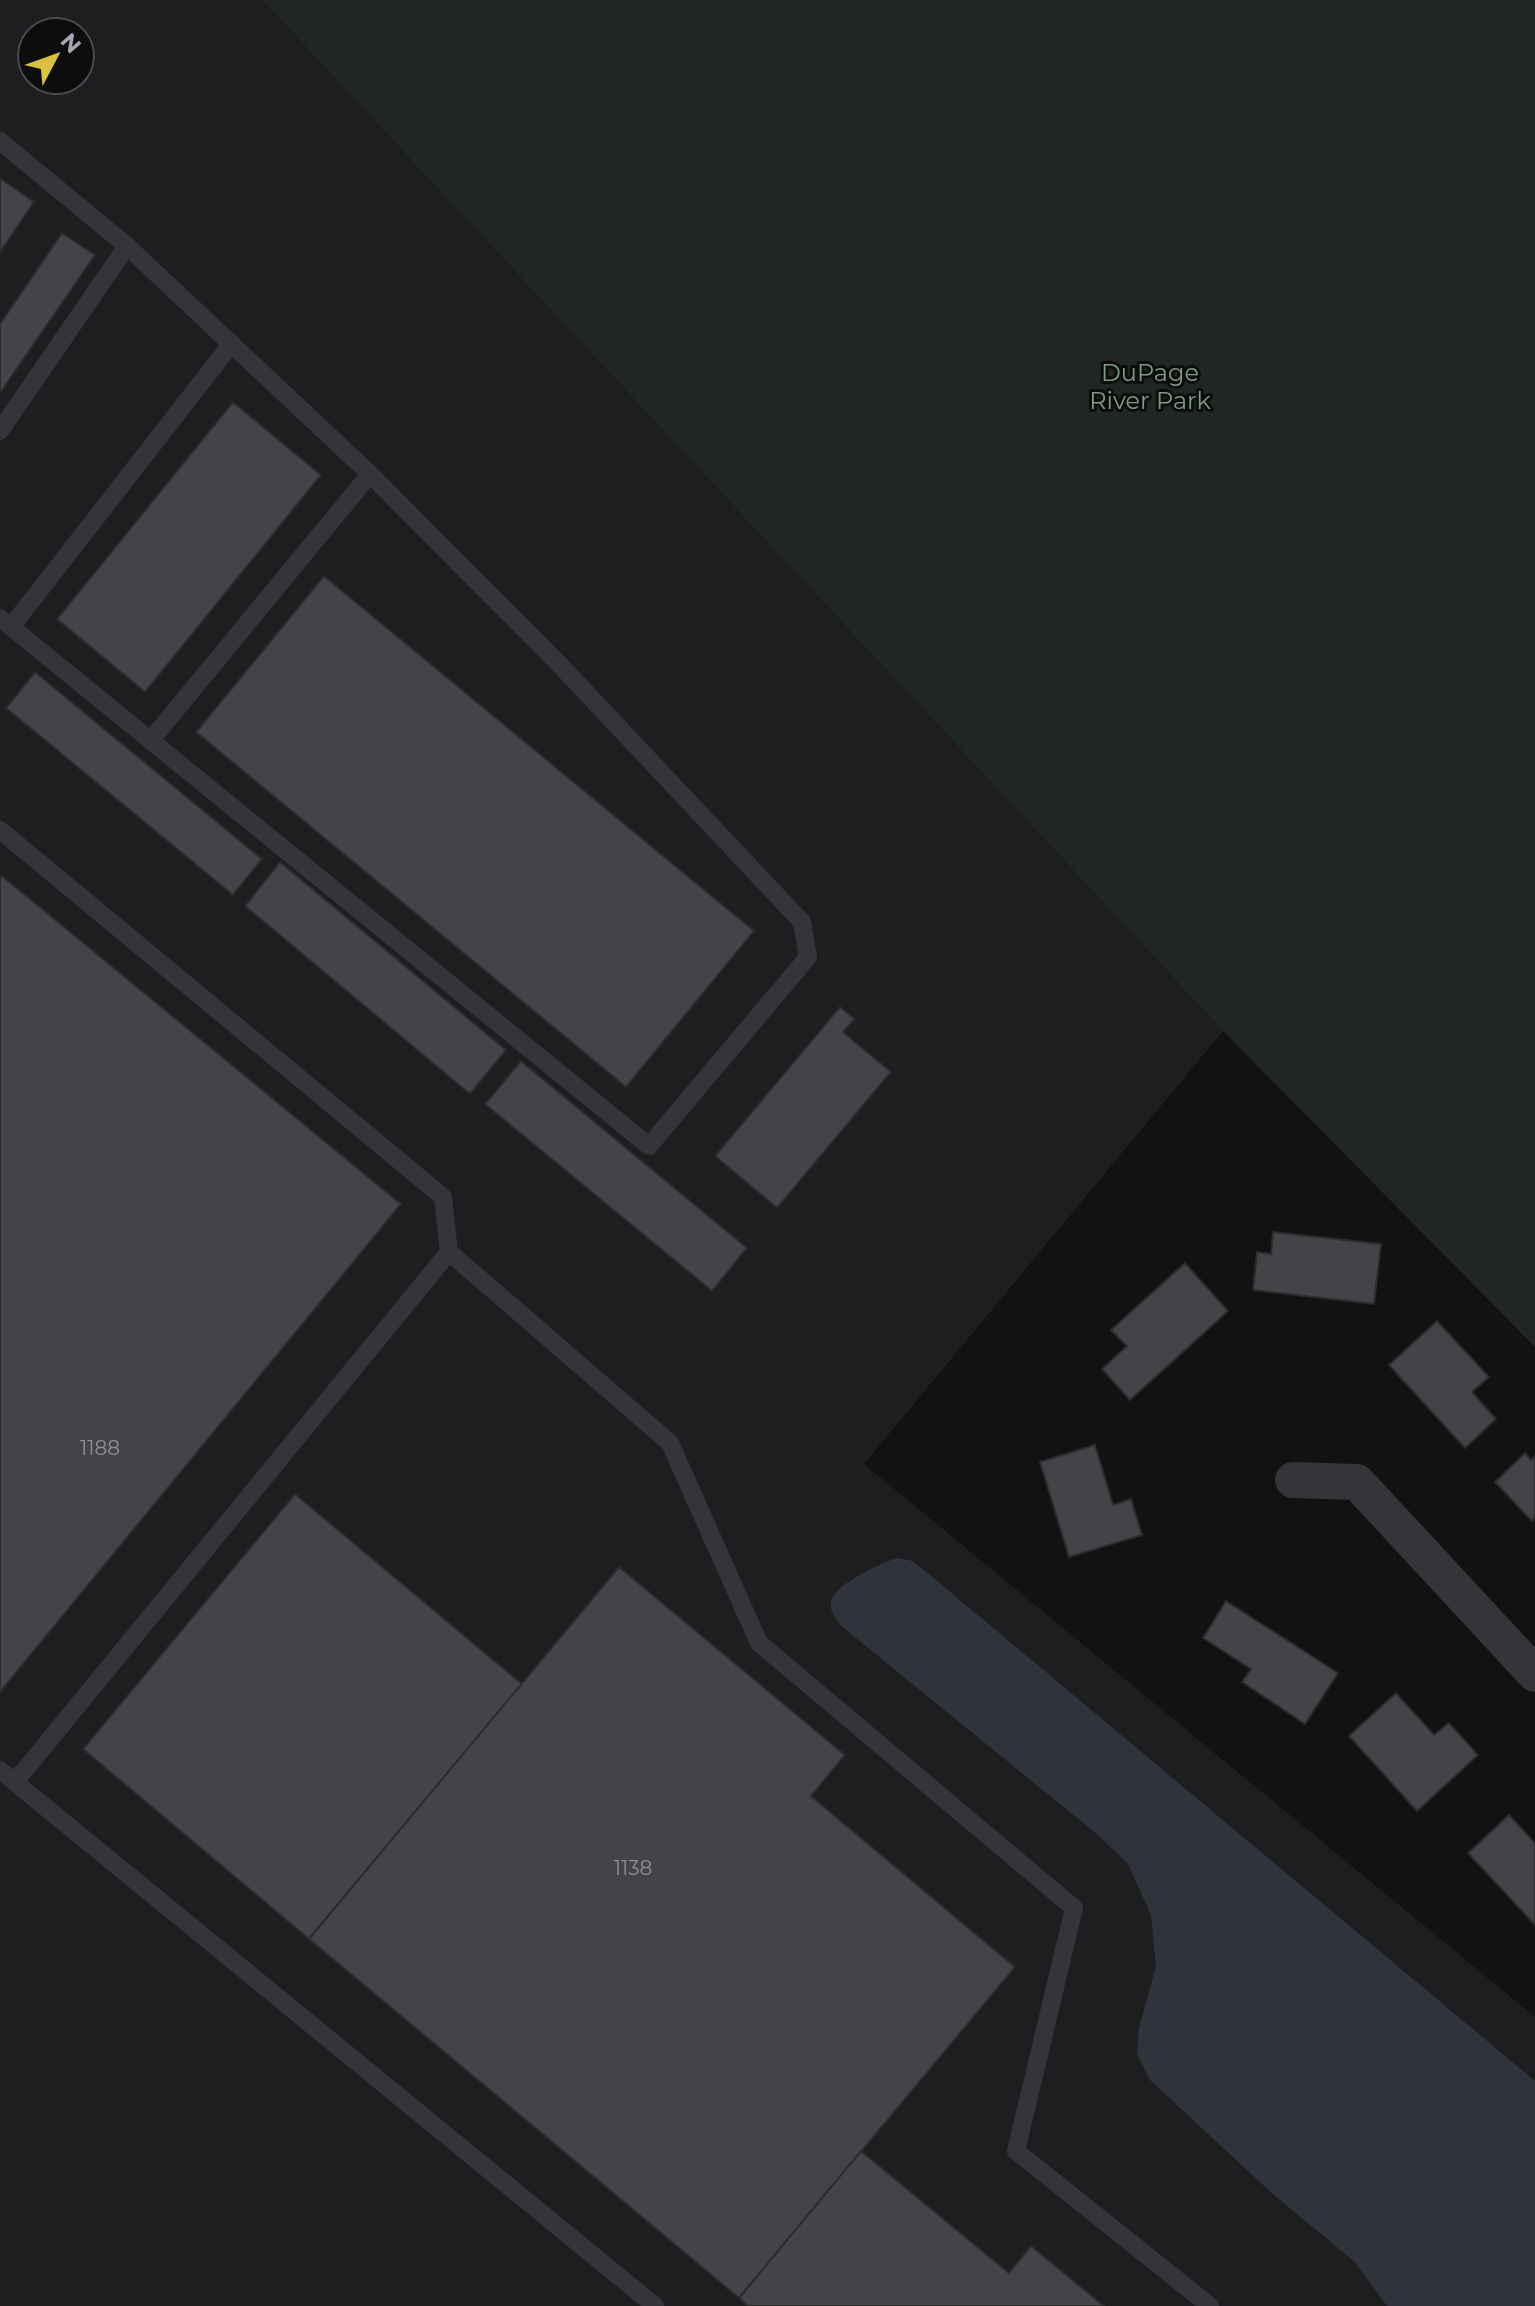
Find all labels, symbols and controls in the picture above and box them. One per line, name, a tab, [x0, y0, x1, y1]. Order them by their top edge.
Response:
north arrow	[16, 16, 96, 96]
text: N	[55, 28, 87, 59]
park label: DuPage River Park	[1089, 358, 1211, 415]
house number: 1188	[80, 1436, 120, 1460]
house number: 1138	[614, 1856, 652, 1880]

